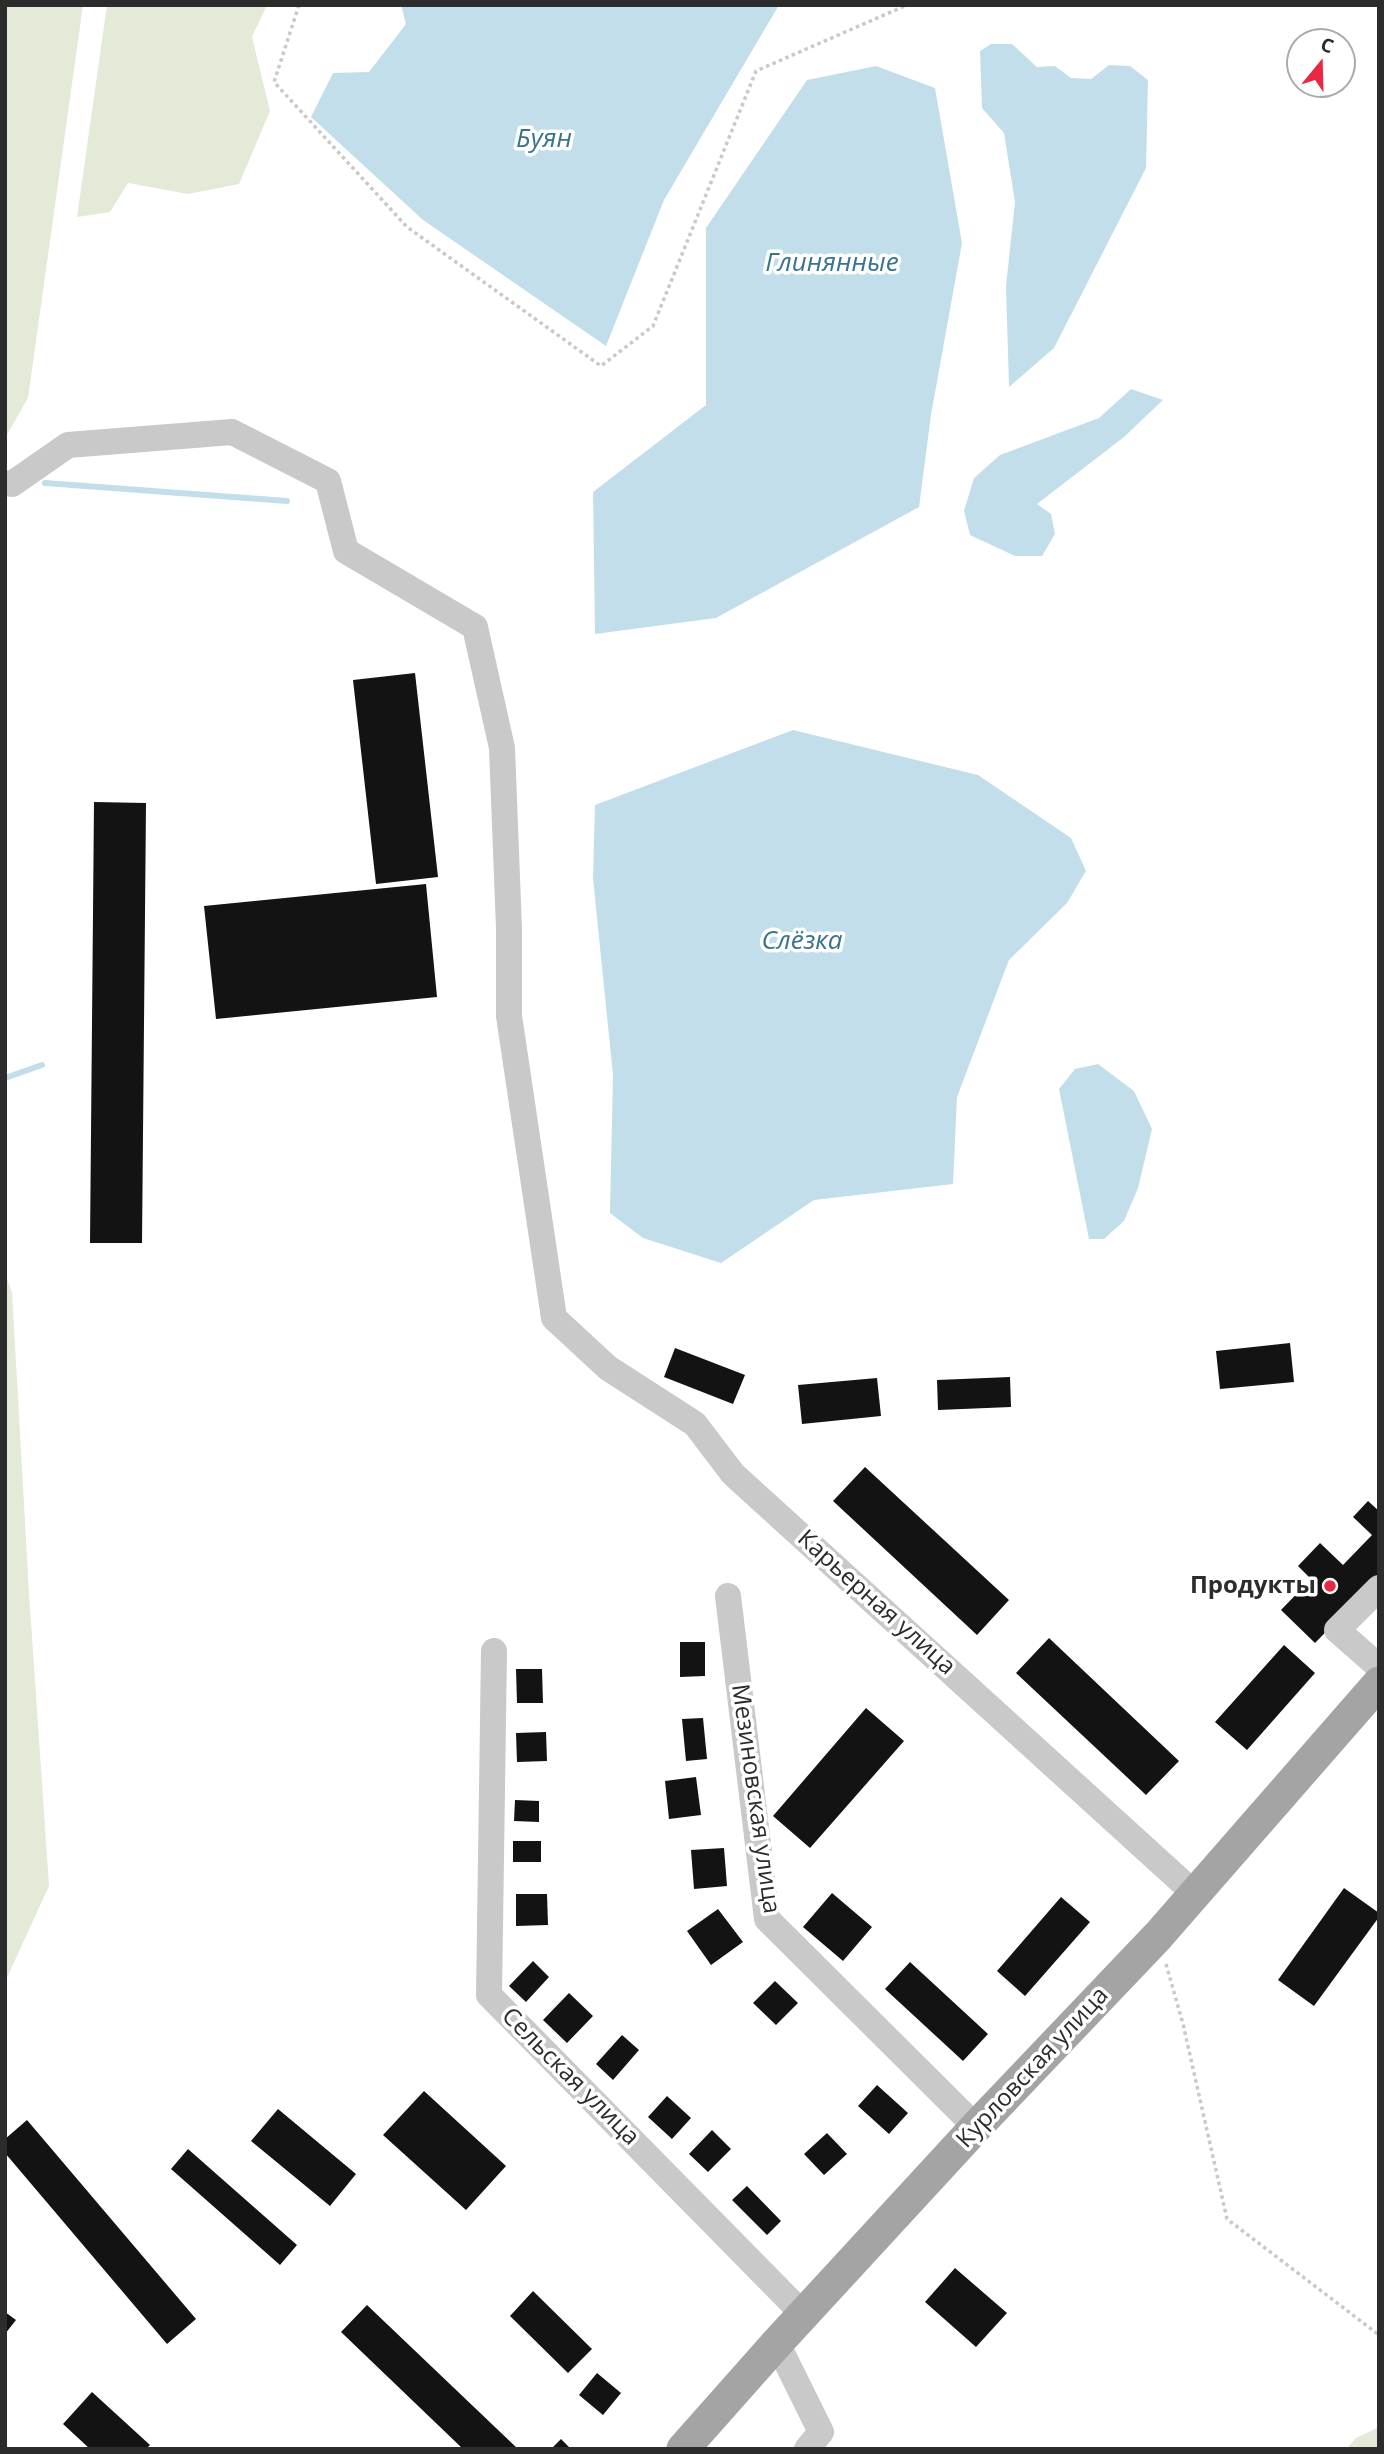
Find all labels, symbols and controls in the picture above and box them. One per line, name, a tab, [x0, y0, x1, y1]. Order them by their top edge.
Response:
north arrow	[1286, 28, 1356, 98]
text: С	[1317, 31, 1337, 59]
water label: Буян	[516, 124, 572, 156]
water label: Глинянные	[765, 248, 899, 280]
water label: Слёзка	[762, 926, 842, 958]
street label: Карьерная улица	[791, 1525, 961, 1681]
place label: Продукты	[1190, 1572, 1316, 1600]
marker: Продукты	[1322, 1578, 1338, 1594]
street label: Мезиновская улица	[725, 1682, 785, 1916]
street label: Курловская улица	[951, 1982, 1115, 2154]
street label: Сельская улица	[495, 2002, 645, 2152]

